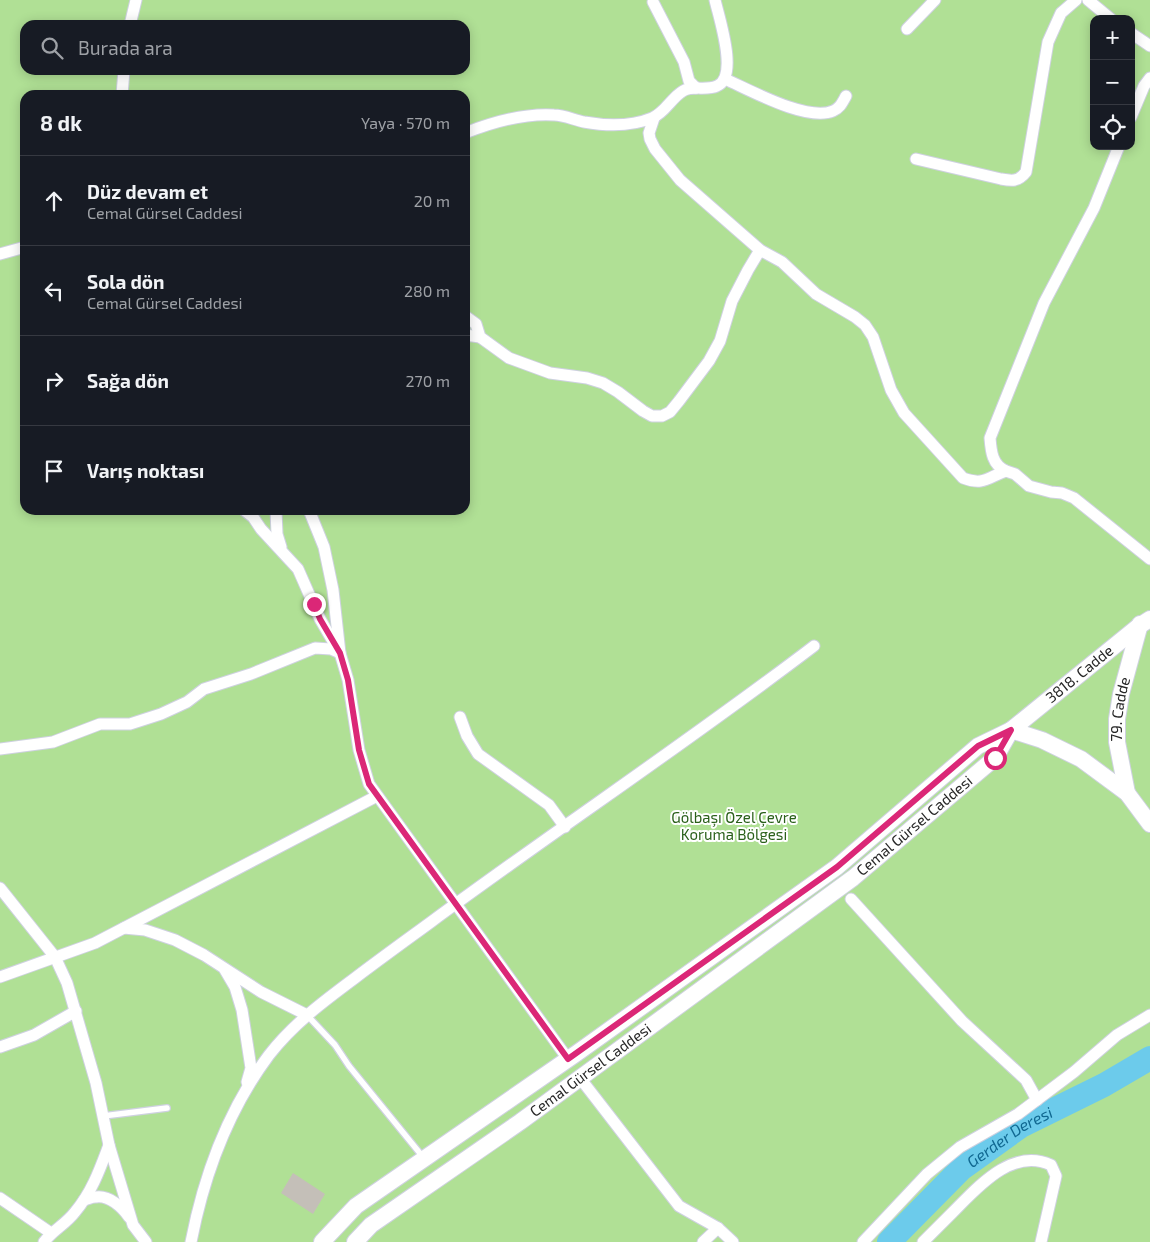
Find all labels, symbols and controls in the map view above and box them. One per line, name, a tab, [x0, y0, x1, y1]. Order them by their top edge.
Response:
map controls	[1090, 15, 1135, 150]
button: +	[1090, 15, 1135, 60]
search box	[20, 20, 470, 75]
icon: search	[38, 34, 66, 62]
text: Burada ara	[78, 36, 173, 59]
button: −	[1090, 60, 1135, 105]
button: locate	[1090, 105, 1135, 150]
text: 8 dk	[40, 110, 82, 135]
text: Yaya · 570 m	[361, 113, 450, 132]
text: Düz devam et	[87, 180, 208, 203]
icon: ahead	[40, 187, 68, 215]
text: 20 m	[414, 191, 450, 210]
text: Cemal Gürsel Caddesi	[87, 203, 243, 222]
text: Sola dön	[87, 270, 164, 293]
icon: left	[40, 277, 68, 305]
text: 280 m	[404, 281, 450, 300]
text: Cemal Gürsel Caddesi	[87, 293, 243, 312]
icon: right	[40, 367, 68, 395]
text: Sağa dön	[87, 369, 169, 392]
text: 270 m	[406, 371, 450, 390]
icon: arrive	[40, 457, 68, 485]
text: Varış noktası	[87, 459, 204, 482]
route end	[303, 593, 326, 616]
street label: 3818. Cadde	[1042, 641, 1116, 706]
street label: 79. Cadde	[1107, 675, 1133, 742]
route start	[984, 747, 1007, 770]
street label: Cemal Gürsel Caddesi	[852, 771, 976, 879]
park label: Gölbaşı Özel Çevre Koruma Bölgesi	[671, 808, 797, 843]
street label: Cemal Gürsel Caddesi	[526, 1019, 654, 1120]
water label: Gerder Deresi	[963, 1102, 1055, 1171]

